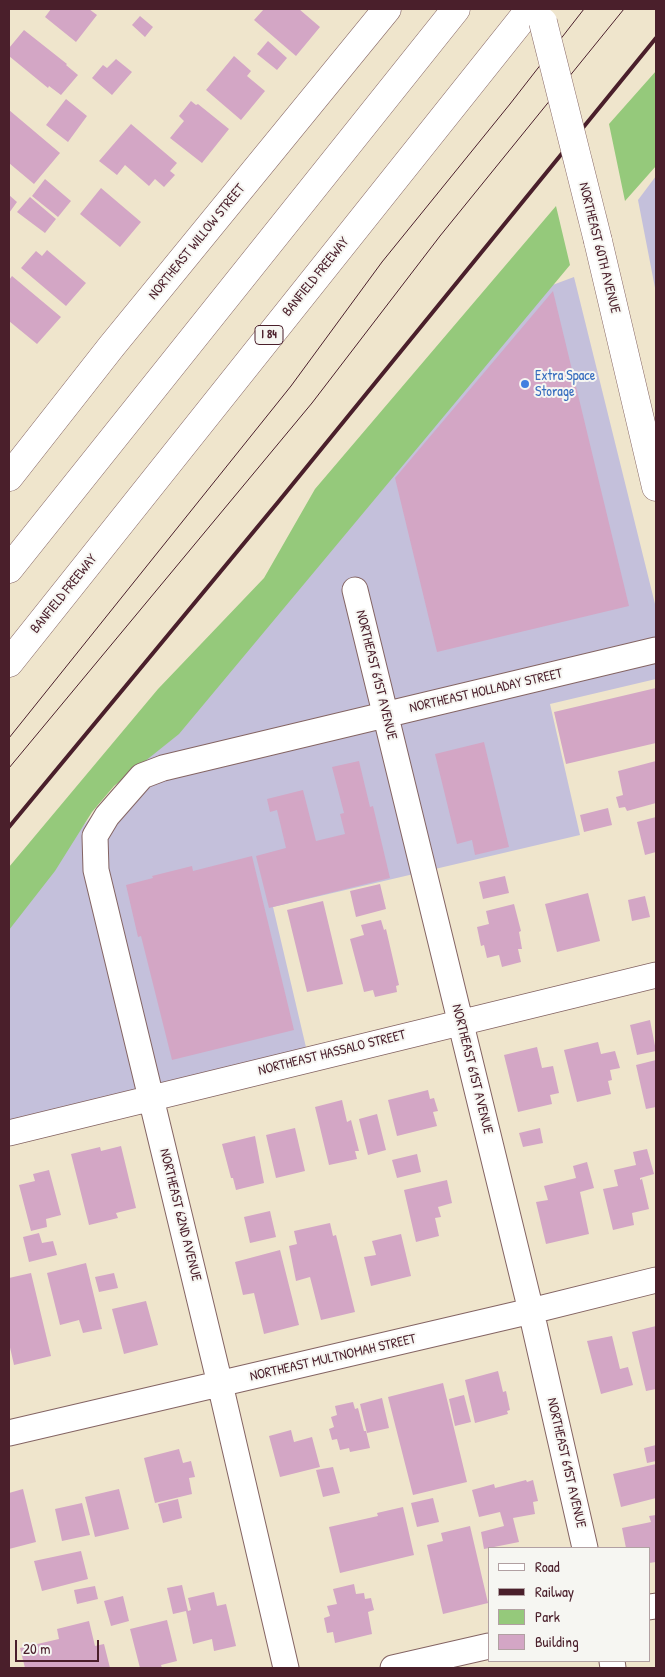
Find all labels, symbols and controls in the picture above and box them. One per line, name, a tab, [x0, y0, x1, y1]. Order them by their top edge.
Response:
street label: NORTHEAST WILLOW STREET	[145, 181, 249, 303]
street label: NORTHEAST 60TH AVENUE	[575, 181, 623, 315]
street label: BANFIELD FREEWAY	[279, 234, 353, 320]
road number: I 84	[255, 326, 283, 344]
place label: Extra Space Storage	[535, 368, 595, 401]
marker: Extra Space Storage	[519, 378, 531, 390]
street label: BANFIELD FREEWAY	[27, 551, 101, 637]
street label: NORTHEAST 61ST AVENUE	[352, 608, 400, 742]
street label: NORTHEAST HOLLADAY STREET	[408, 665, 564, 717]
street label: NORTHEAST 61ST AVENUE	[448, 1002, 496, 1136]
street label: NORTHEAST HASSALO STREET	[256, 1027, 408, 1079]
street label: NORTHEAST 62ND AVENUE	[155, 1147, 205, 1283]
street label: NORTHEAST MULTNOMAH STREET	[248, 1331, 418, 1385]
street label: NORTHEAST 61ST AVENUE	[543, 1396, 589, 1530]
legend	[488, 1547, 650, 1662]
text: Road	[535, 1556, 560, 1577]
text: Railway	[535, 1581, 574, 1602]
text: Park	[535, 1606, 560, 1627]
scale bar	[18, 1630, 101, 1662]
text: Building	[535, 1631, 579, 1652]
text: 20 m	[23, 1638, 50, 1659]

